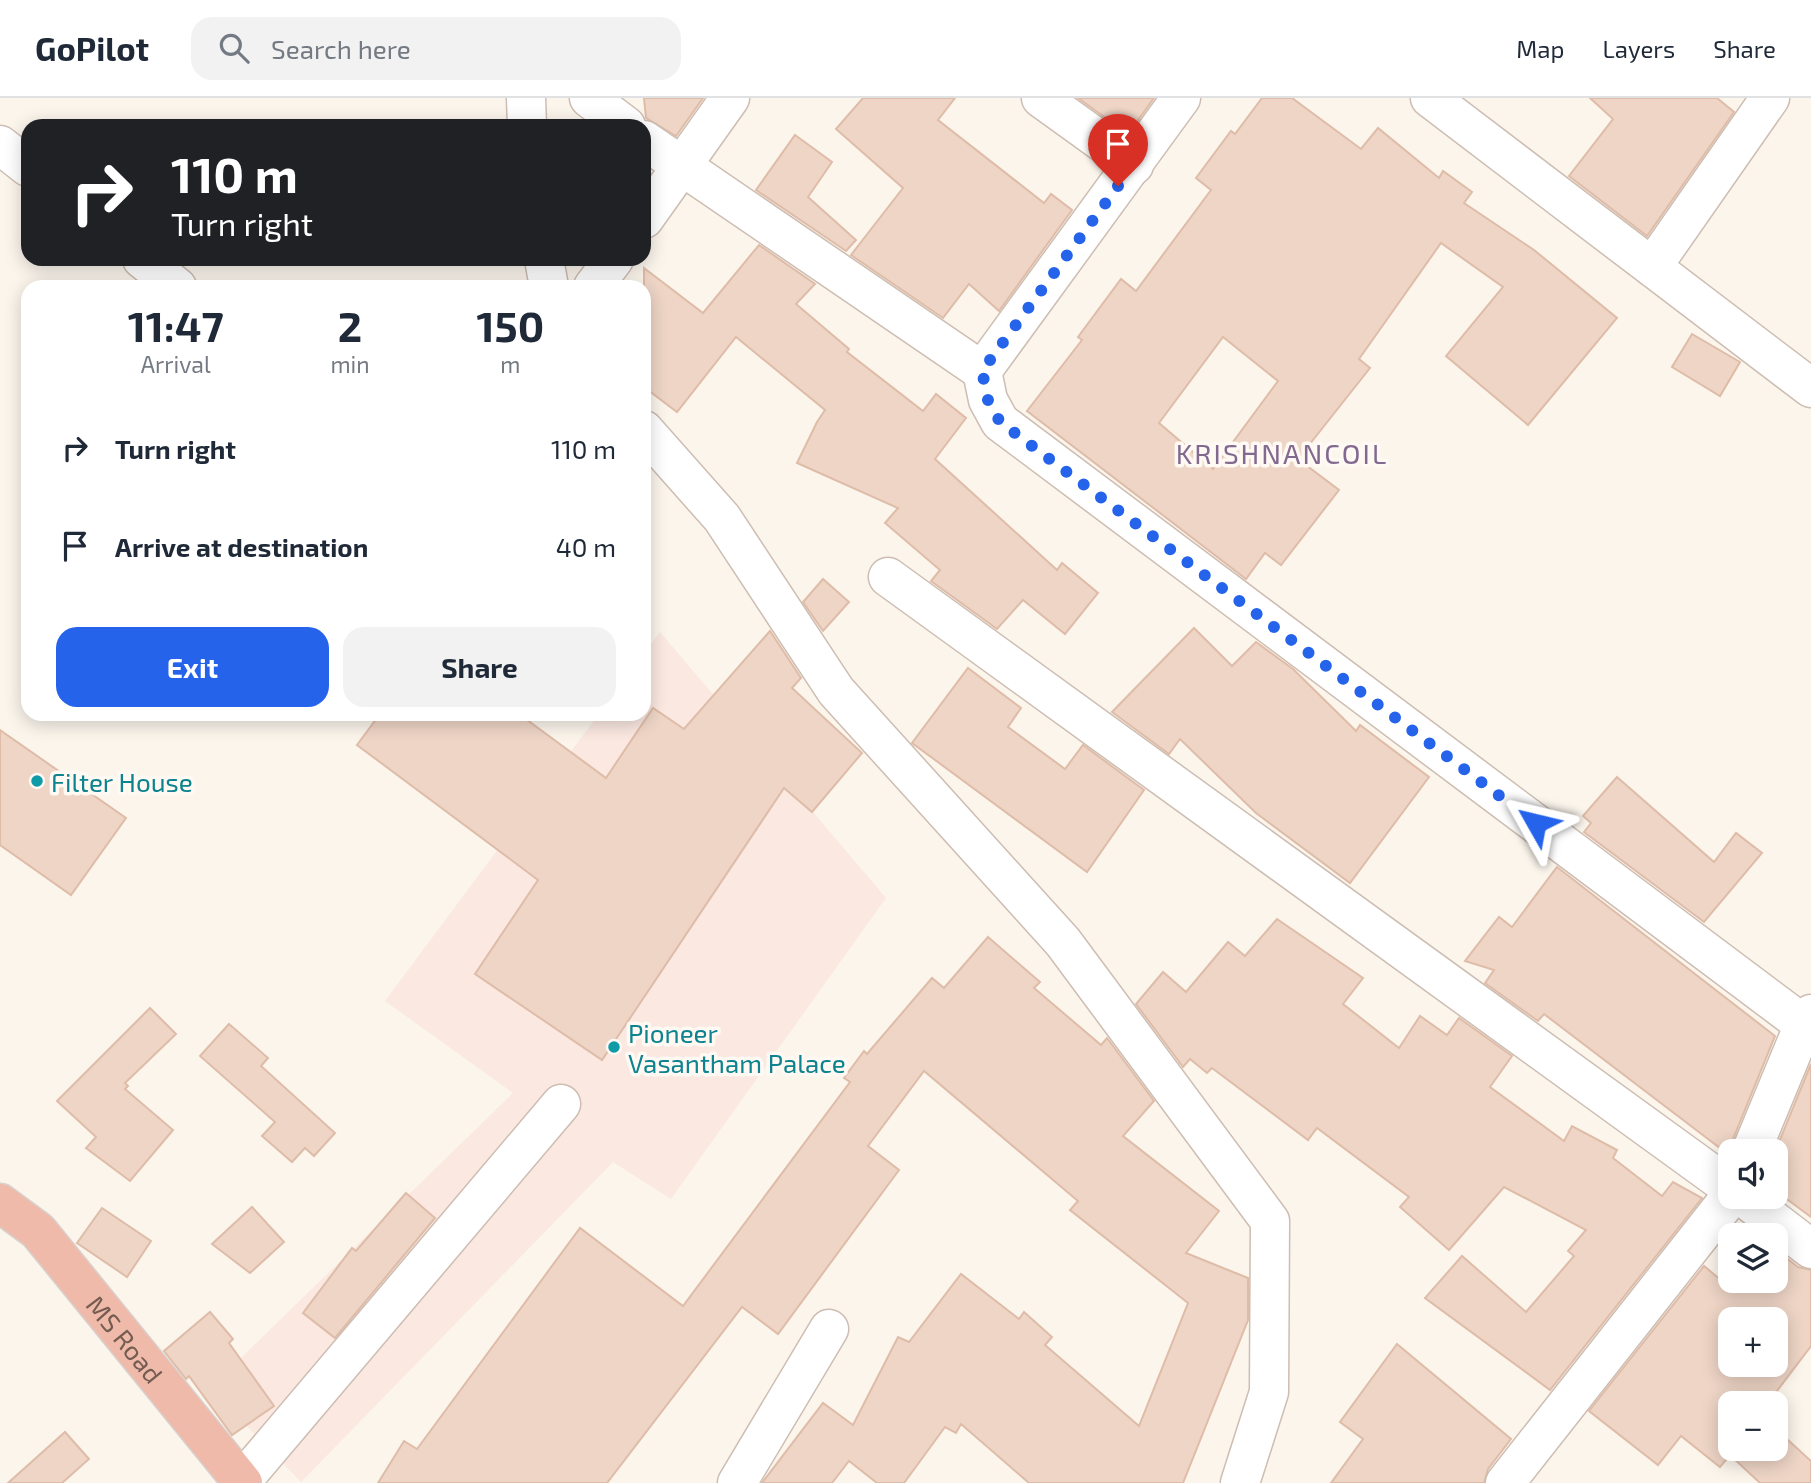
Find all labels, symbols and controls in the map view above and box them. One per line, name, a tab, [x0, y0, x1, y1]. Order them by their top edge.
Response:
search box	[191, 17, 681, 80]
text: GoPilot	[35, 28, 149, 68]
icon: search	[215, 29, 253, 67]
text: Search here	[271, 33, 411, 64]
text: Map	[1516, 34, 1564, 63]
text: Layers	[1602, 34, 1675, 63]
text: Share	[1713, 34, 1776, 63]
pin	[1088, 114, 1148, 186]
icon: arrive	[1099, 125, 1137, 163]
text: 110 m	[171, 144, 298, 203]
icon: right	[56, 147, 147, 238]
text: Turn right	[171, 204, 313, 242]
text: 11:47	[128, 300, 224, 350]
text: 2	[338, 300, 362, 350]
text: 150	[476, 300, 544, 350]
text: Arrival	[141, 350, 211, 378]
text: min	[330, 350, 370, 378]
text: m	[500, 350, 520, 378]
icon: right	[56, 429, 94, 467]
text: Turn right	[115, 433, 236, 464]
text: 110 m	[551, 433, 616, 464]
district label: KRISHNANCOIL	[1176, 436, 1388, 470]
icon: arrive	[56, 527, 94, 565]
text: Arrive at destination	[115, 531, 368, 562]
text: 40 m	[556, 531, 616, 562]
button: Exit	[56, 627, 329, 707]
button: Share	[343, 627, 616, 707]
place label: Filter House	[51, 766, 193, 797]
marker: Filter House	[29, 773, 45, 789]
position arrow	[1499, 786, 1573, 860]
place label: Pioneer Vasantham Palace	[628, 1017, 846, 1078]
marker: Pioneer Vasantham Palace	[606, 1039, 622, 1055]
map controls	[1718, 1139, 1788, 1461]
button: sound	[1718, 1139, 1788, 1209]
button: layers	[1718, 1223, 1788, 1293]
street label: MS Road	[81, 1289, 170, 1388]
button: +	[1718, 1307, 1788, 1377]
button: −	[1718, 1391, 1788, 1461]

